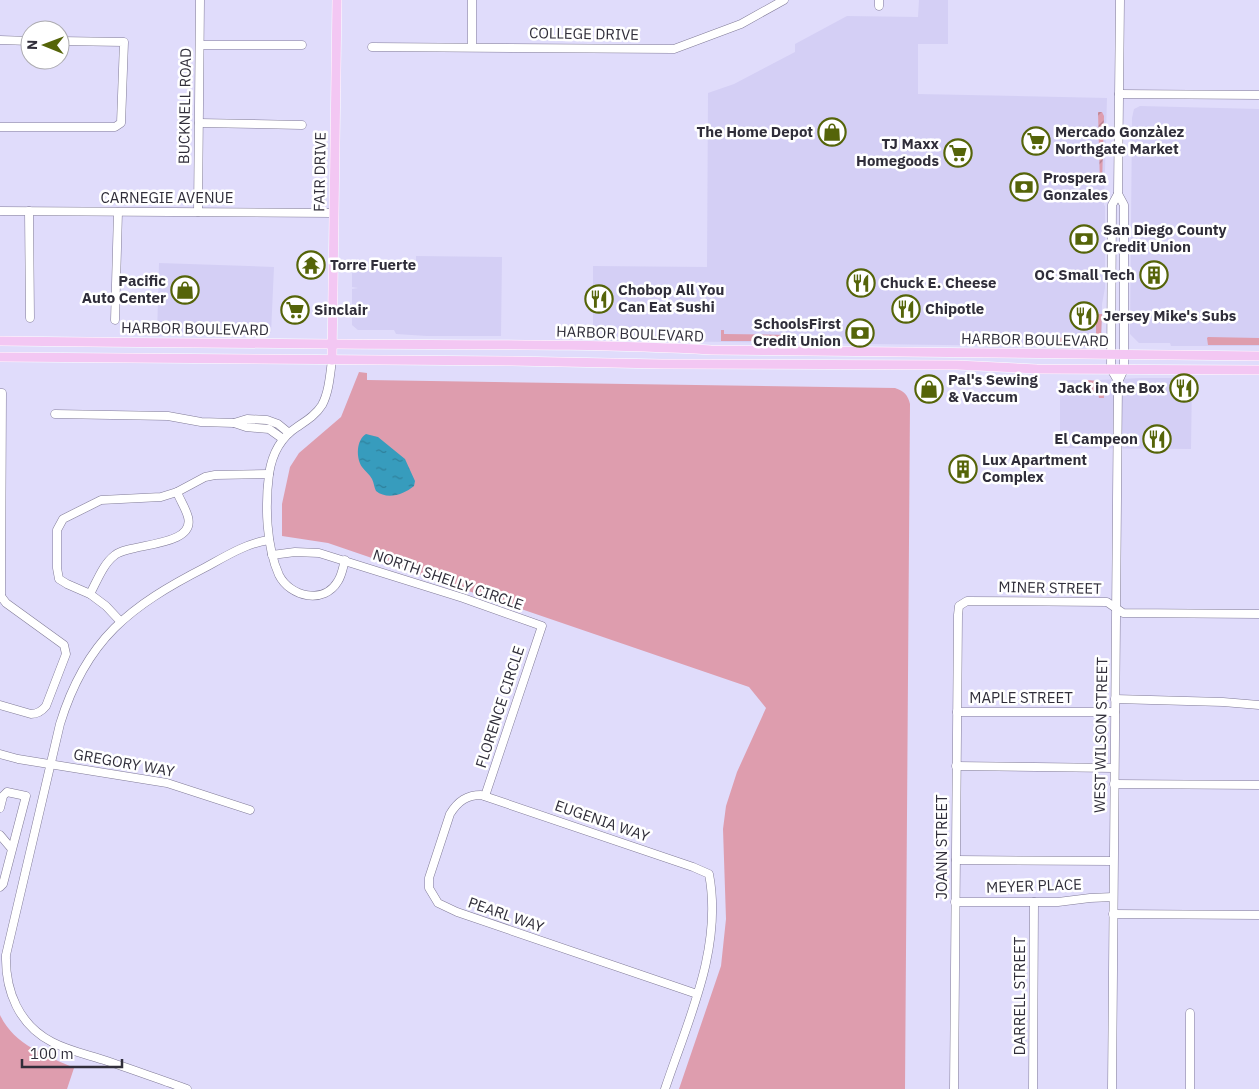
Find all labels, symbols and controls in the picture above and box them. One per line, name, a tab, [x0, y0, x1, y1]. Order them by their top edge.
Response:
north arrow	[20, 20, 70, 70]
street label: COLLEGE DRIVE	[529, 23, 639, 44]
text: N	[23, 40, 41, 50]
street label: BUCKNELL ROAD	[174, 48, 195, 164]
shop icon: The Home Depot	[817, 117, 847, 147]
place label: The Home Depot	[697, 122, 813, 141]
place label: Mercado Gonzàlez Northgate Market	[1055, 122, 1185, 158]
supermarket icon: Mercado Gonzàlez Northgate Market	[1021, 126, 1051, 156]
street label: FAIR DRIVE	[309, 132, 330, 212]
place label: TJ Maxx Homegoods	[856, 134, 940, 170]
supermarket icon: TJ Maxx Homegoods	[943, 138, 973, 168]
place label: Prospera Gonzales	[1043, 168, 1108, 204]
bank icon: Prospera Gonzales	[1009, 172, 1039, 202]
street label: CARNEGIE AVENUE	[101, 188, 234, 207]
place label: San Diego County Credit Union	[1103, 220, 1227, 256]
bank icon: San Diego County Credit Union	[1069, 224, 1099, 254]
temple icon: Torre Fuerte	[296, 250, 326, 280]
place label: Torre Fuerte	[330, 255, 416, 274]
building icon: OC Small Tech	[1139, 260, 1169, 290]
place label: OC Small Tech	[1034, 265, 1135, 284]
restaurant icon: Chuck E. Cheese	[846, 268, 876, 298]
place label: Pacific Auto Center	[82, 271, 166, 307]
place label: Chuck E. Cheese	[880, 273, 996, 292]
shop icon: Pacific Auto Center	[170, 275, 200, 305]
place label: Chobop All You Can Eat Sushi	[618, 280, 724, 316]
restaurant icon: Chobop All You Can Eat Sushi	[584, 284, 614, 314]
restaurant icon: Chipotle	[891, 294, 921, 324]
supermarket icon: Sinclair	[280, 295, 310, 325]
place label: Chipotle	[925, 299, 984, 318]
place label: Sinclair	[314, 300, 368, 319]
restaurant icon: Jersey Mike's Subs	[1069, 301, 1099, 331]
place label: Jersey Mike's Subs	[1103, 306, 1237, 325]
place label: SchoolsFirst Credit Union	[753, 314, 841, 350]
street label: HARBOR BOULEVARD	[121, 318, 269, 339]
bank icon: SchoolsFirst Credit Union	[845, 318, 875, 348]
street label: HARBOR BOULEVARD	[556, 321, 704, 346]
street label: HARBOR BOULEVARD	[961, 329, 1109, 350]
place label: Pal's Sewing & Vaccum	[948, 370, 1038, 406]
restaurant icon: Jack in the Box	[1169, 373, 1199, 403]
shop icon: Pal's Sewing & Vaccum	[914, 374, 944, 404]
place label: Jack in the Box	[1058, 378, 1166, 397]
restaurant icon: El Campeon	[1142, 424, 1172, 454]
place label: El Campeon	[1054, 429, 1138, 448]
place label: Lux Apartment Complex	[982, 450, 1087, 486]
building icon: Lux Apartment Complex	[948, 454, 978, 484]
street label: NORTH SHELLY CIRCLE	[370, 545, 526, 614]
street label: MINER STREET	[998, 577, 1102, 598]
street label: FLORENCE CIRCLE	[471, 644, 528, 770]
street label: WEST WILSON STREET	[1090, 656, 1111, 813]
street label: MAPLE STREET	[969, 688, 1073, 707]
street label: GREGORY WAY	[72, 744, 176, 781]
street label: JOANN STREET	[932, 794, 951, 900]
street label: EUGENIA WAY	[552, 795, 652, 846]
street label: MEYER PLACE	[986, 874, 1082, 897]
street label: PEARL WAY	[466, 893, 547, 936]
street label: DARRELL STREET	[1010, 936, 1029, 1055]
scale bar	[22, 1036, 122, 1068]
text: 100 m	[30, 1044, 74, 1063]

